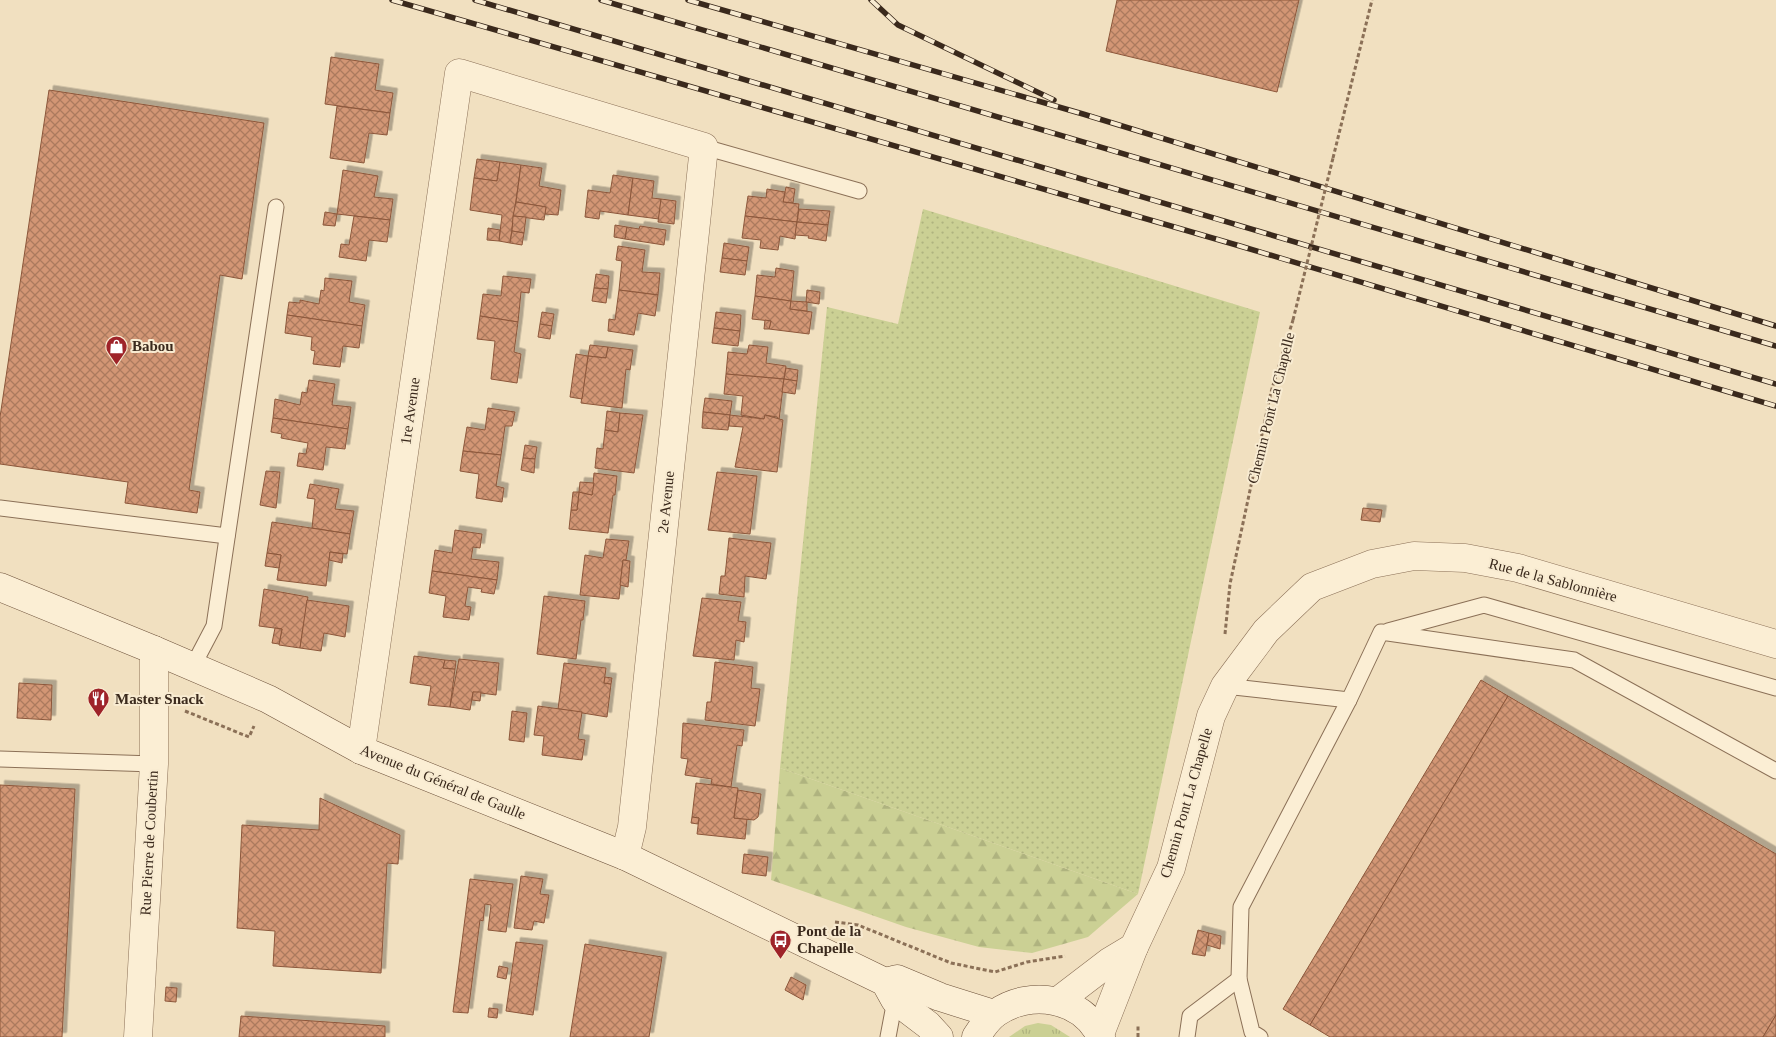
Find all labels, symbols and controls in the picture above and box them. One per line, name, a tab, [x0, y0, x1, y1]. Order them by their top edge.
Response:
street label: Chemin Pont La Chapelle	[1244, 330, 1298, 485]
shop icon: Babou	[104, 334, 128, 365]
place label: Babou	[132, 338, 174, 354]
street label: 1re Avenue	[397, 376, 423, 446]
street label: 2e Avenue	[655, 470, 677, 534]
street label: Rue de la Sablonnière	[1487, 555, 1619, 605]
restaurant icon: Master Snack	[87, 687, 111, 718]
place label: Master Snack	[115, 691, 204, 707]
street label: Chemin Pont La Chapelle	[1157, 726, 1215, 880]
street label: Avenue du Général de Gaulle	[358, 741, 528, 823]
street label: Rue Pierre de Coubertin	[137, 769, 161, 916]
place label: Pont de la Chapelle	[797, 923, 862, 956]
bus stop icon: Pont de la Chapelle	[769, 928, 793, 959]

